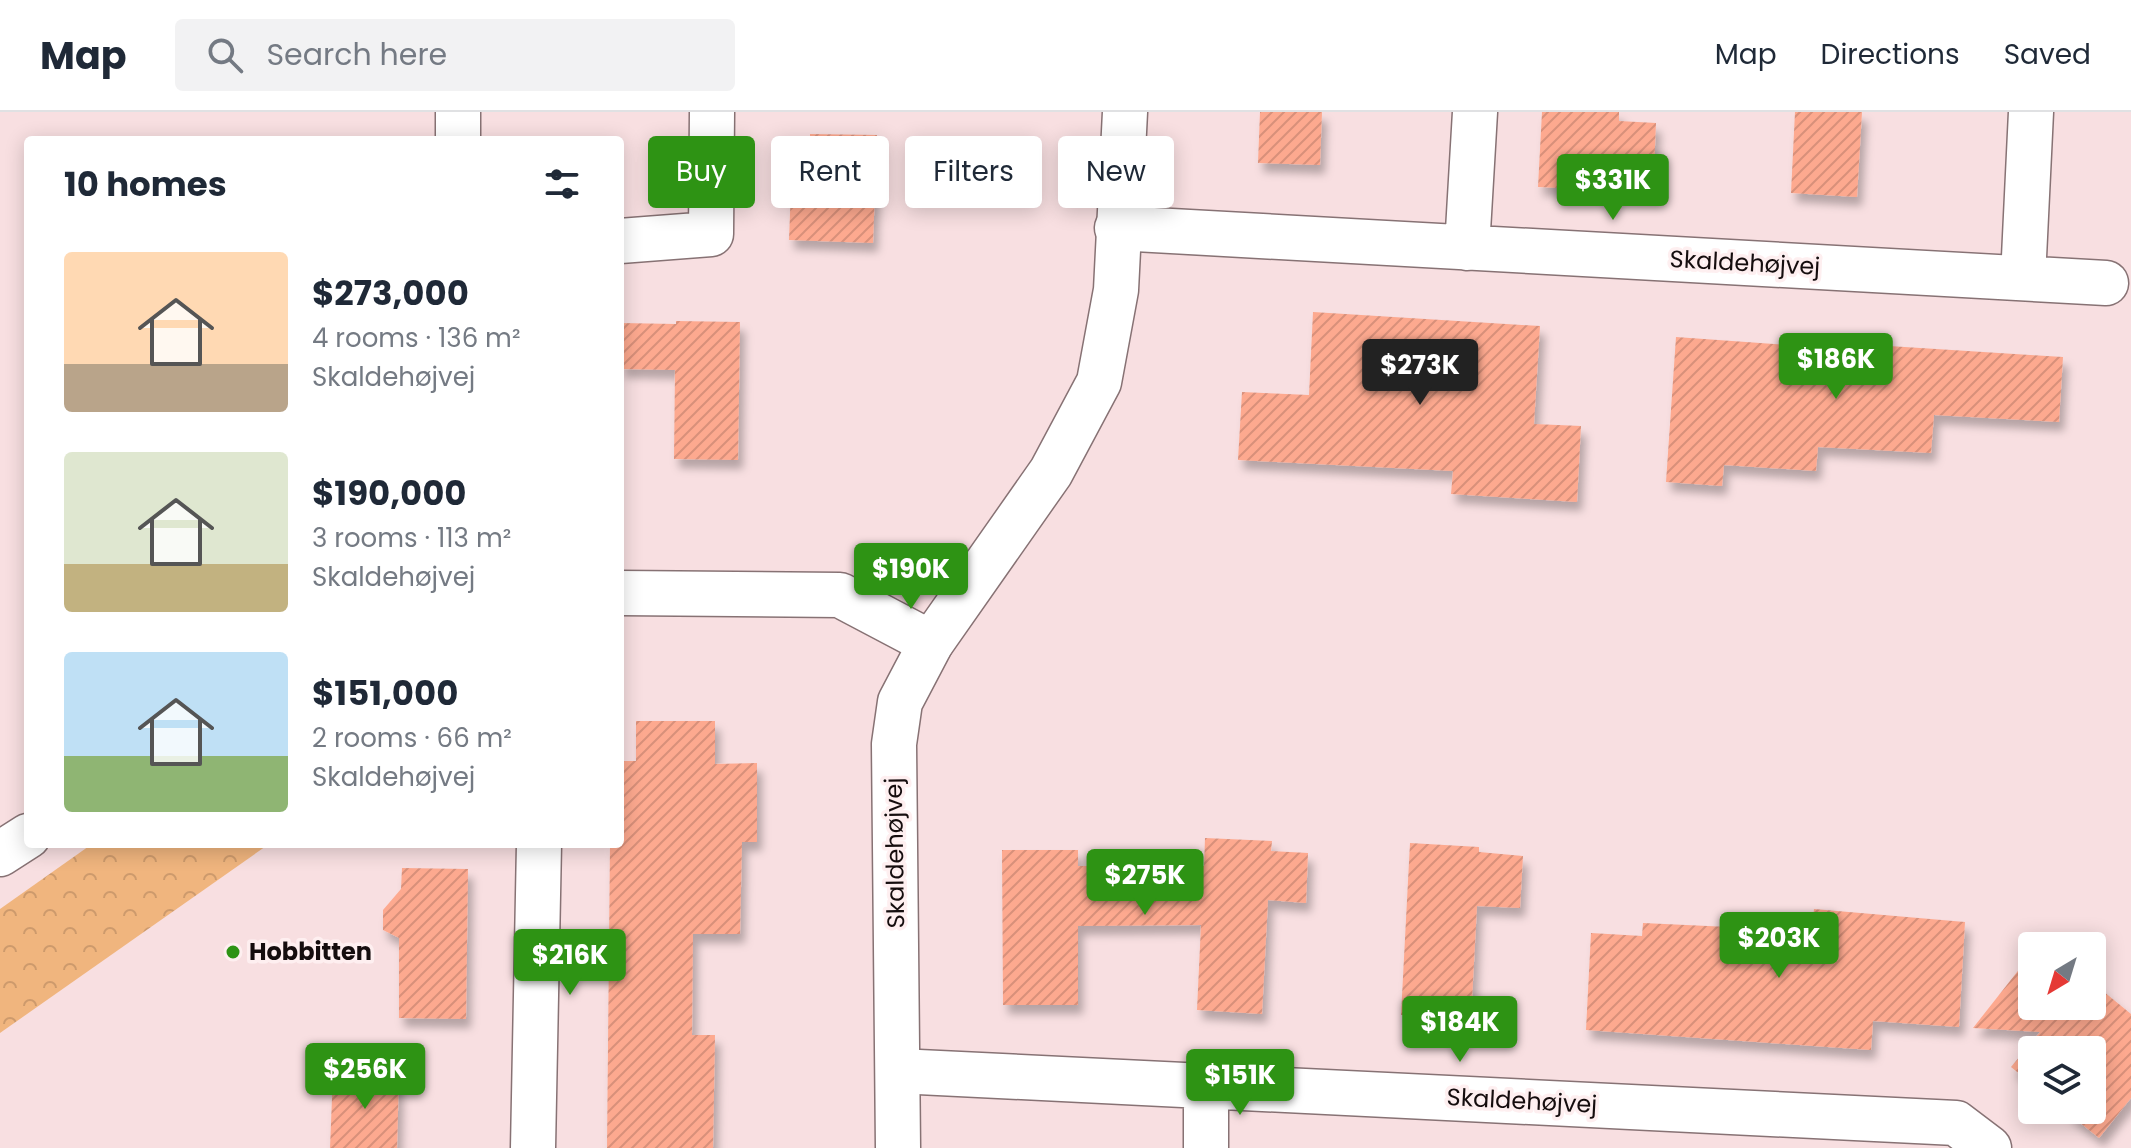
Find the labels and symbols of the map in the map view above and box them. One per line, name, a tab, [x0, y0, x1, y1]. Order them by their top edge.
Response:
pin: $331K	[1557, 154, 1669, 222]
street label: Skaldehøjvej	[1669, 242, 1821, 283]
pin: $186K	[1780, 333, 1892, 401]
pin: $273K	[1364, 339, 1476, 407]
pin: $190K	[855, 543, 967, 611]
street label: Skaldehøjvej	[877, 777, 912, 929]
pin: $275K	[1089, 849, 1201, 917]
pin: $203K	[1723, 912, 1835, 980]
pin: $216K	[514, 929, 626, 997]
north arrow	[2018, 932, 2106, 1020]
place label: Hobbitten	[249, 935, 372, 968]
marker: Hobbitten	[224, 943, 242, 961]
pin: $184K	[1404, 996, 1516, 1064]
pin: $256K	[309, 1043, 421, 1111]
pin: $151K	[1184, 1049, 1296, 1117]
street label: Skaldehøjvej	[1446, 1080, 1598, 1121]

